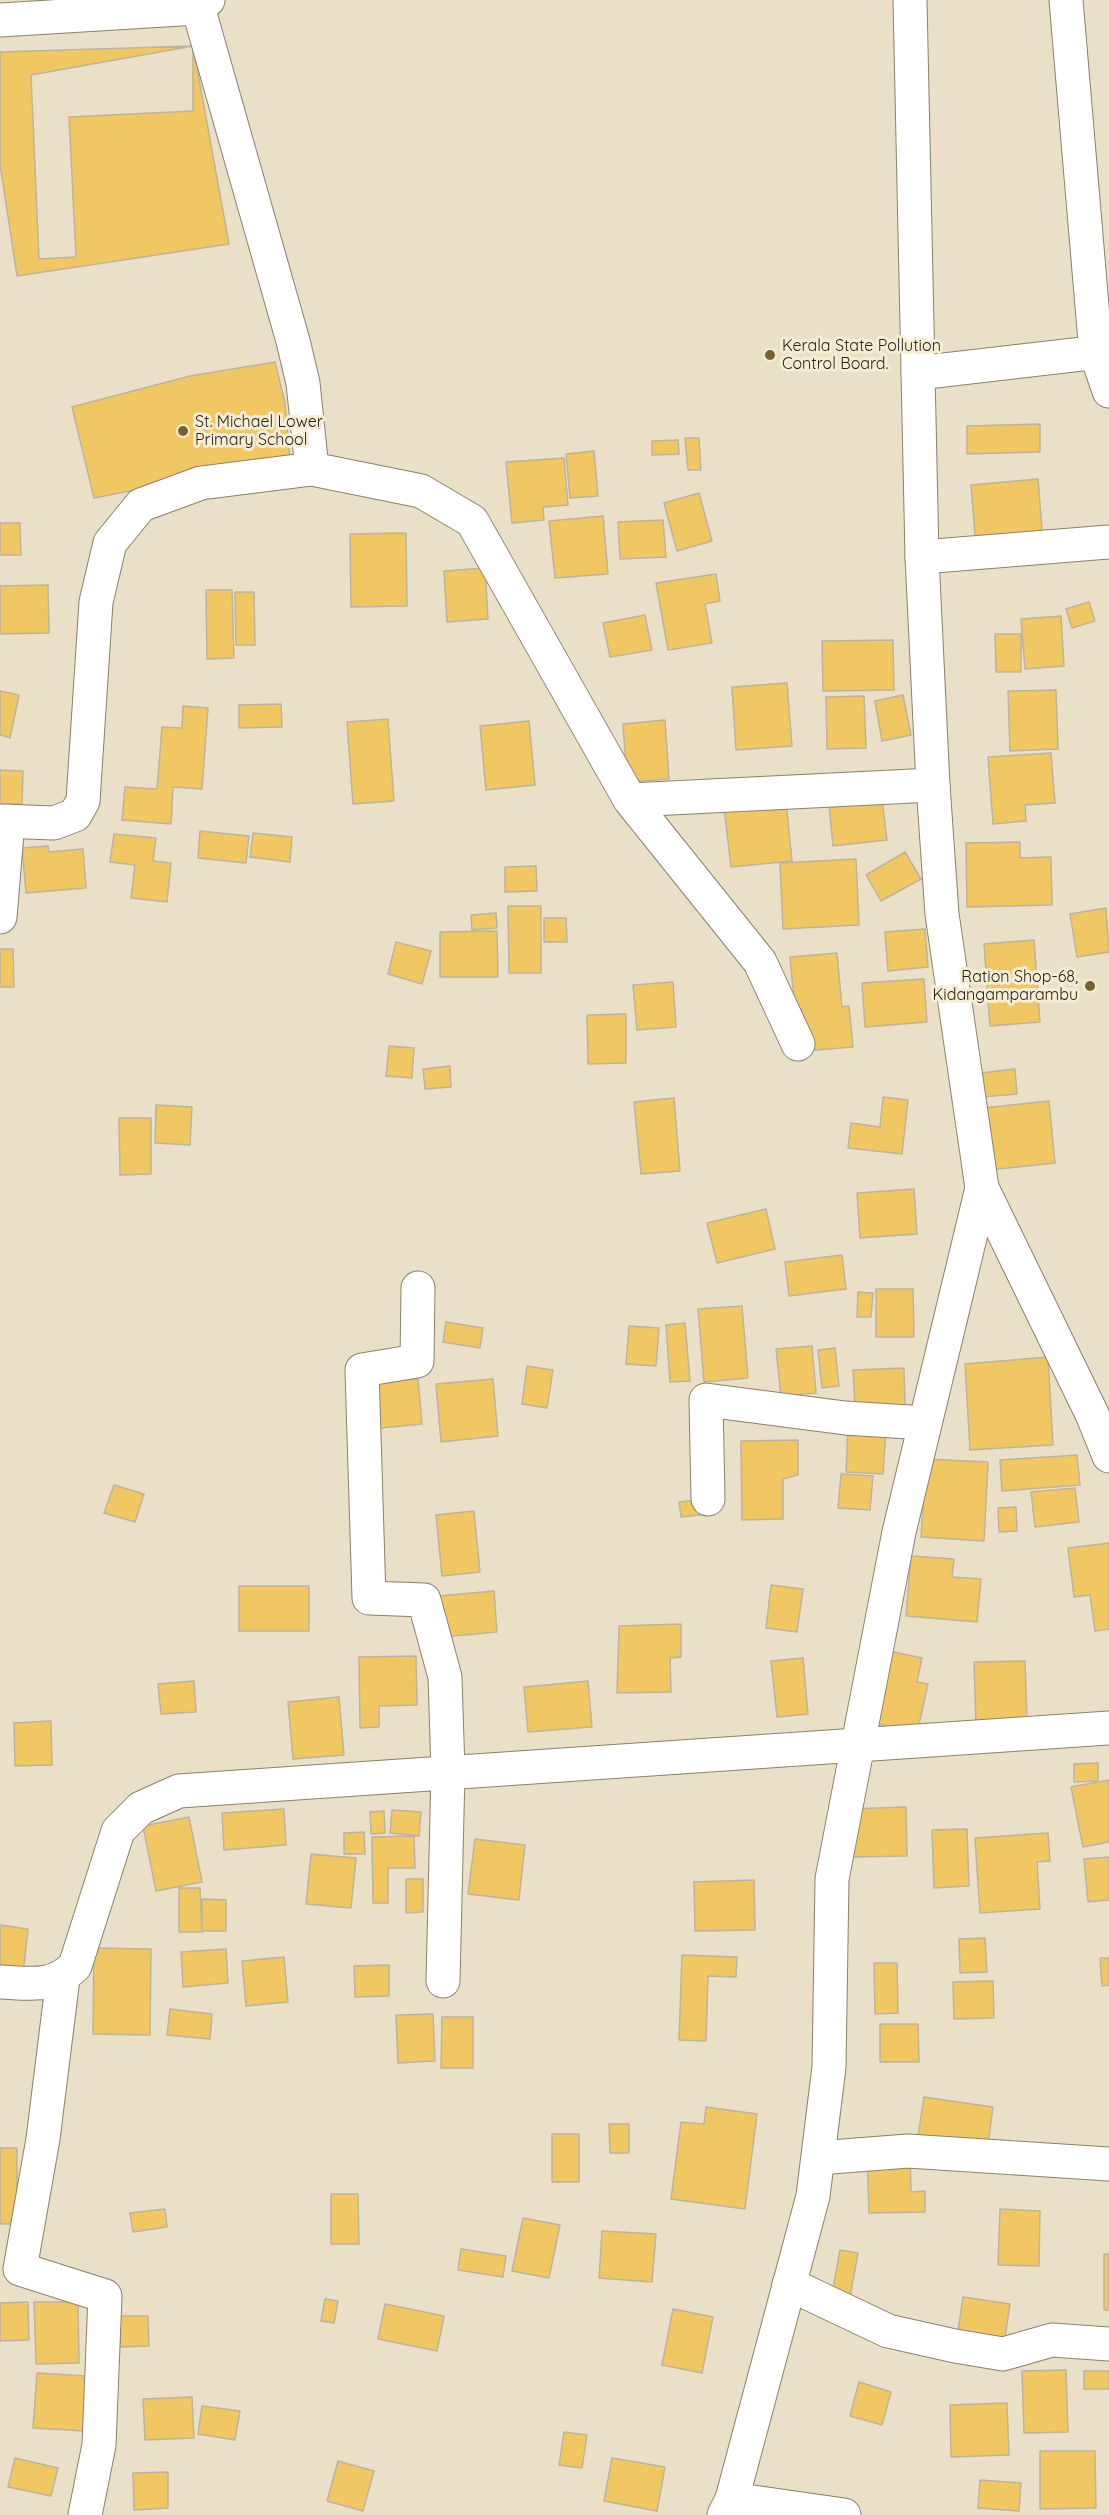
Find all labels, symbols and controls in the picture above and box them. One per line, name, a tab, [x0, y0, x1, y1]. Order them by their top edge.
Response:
place label: Kerala State Pollution Control Board.	[782, 336, 941, 374]
marker: Kerala State Pollution Control Board.	[763, 348, 777, 362]
place label: St. Michael Lower Primary School	[195, 412, 323, 450]
marker: St. Michael Lower Primary School	[176, 424, 190, 438]
place label: Ration Shop-68, Kidangamparambu	[932, 967, 1078, 1005]
marker: Ration Shop-68, Kidangamparambu	[1083, 979, 1097, 993]

